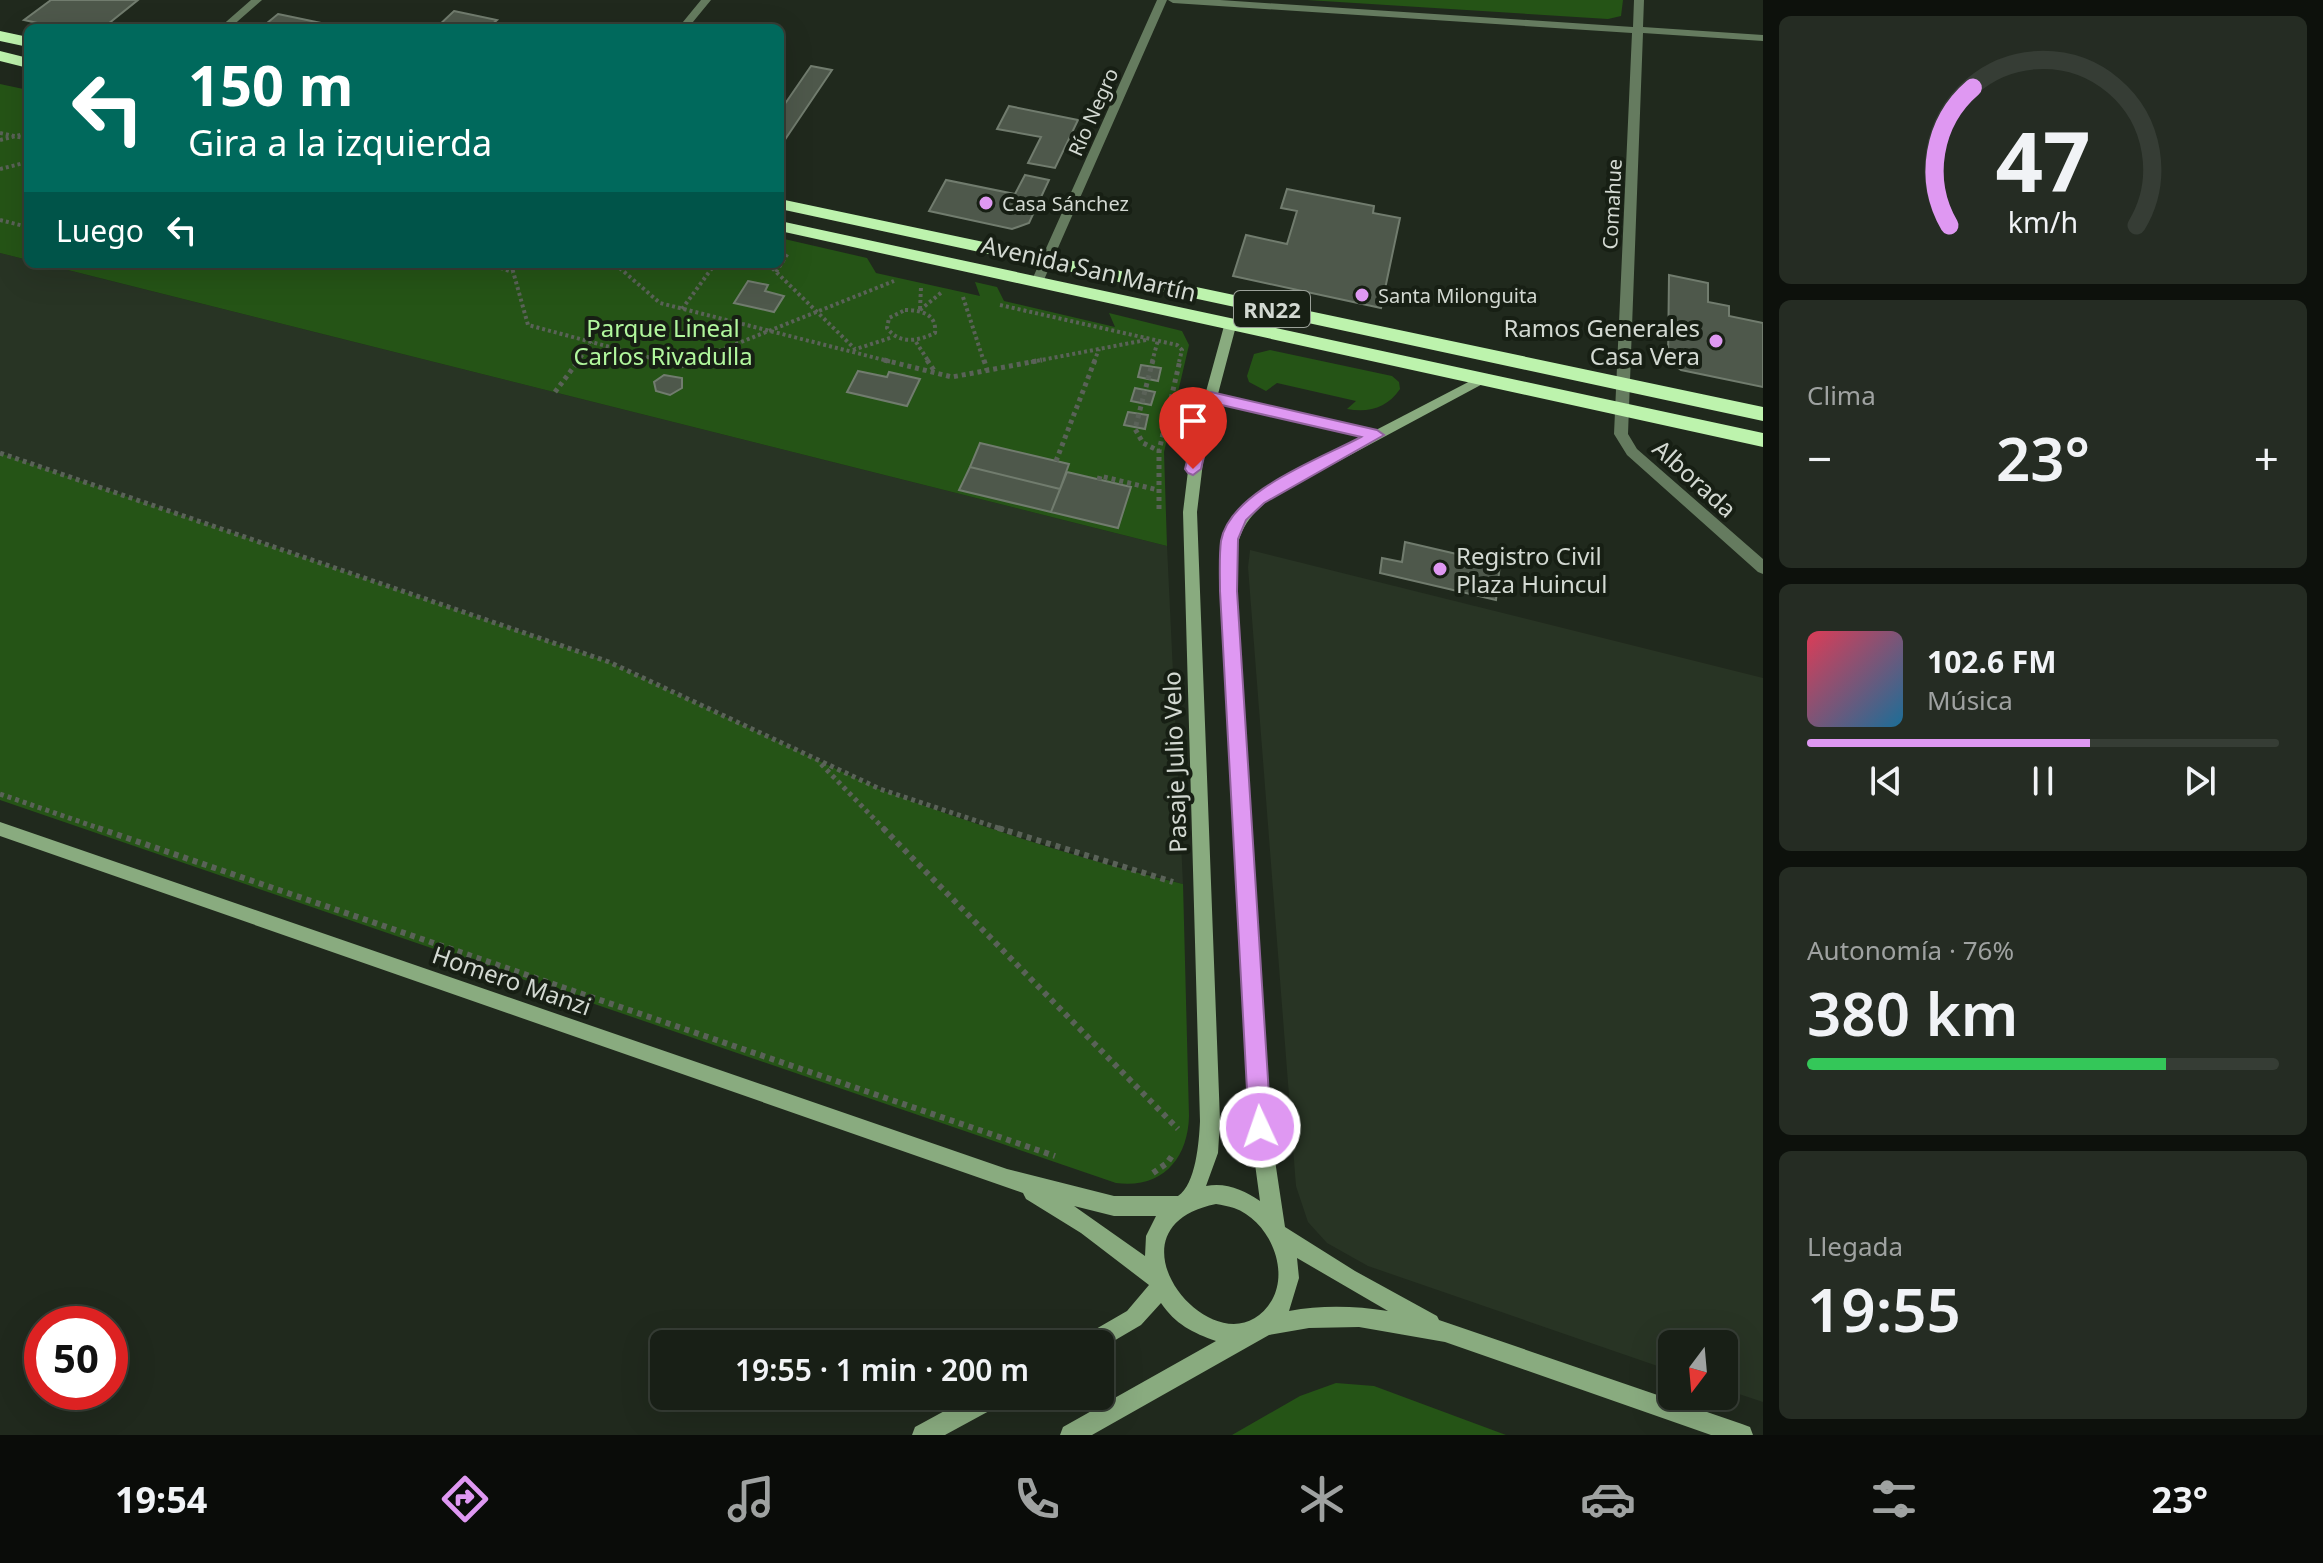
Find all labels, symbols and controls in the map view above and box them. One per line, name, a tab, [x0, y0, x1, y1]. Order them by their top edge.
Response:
text: 150 m	[188, 46, 353, 122]
icon: left	[56, 56, 160, 160]
street label: Río Negro	[1062, 64, 1124, 160]
text: 47	[1995, 102, 2091, 215]
text: Gira a la izquierda	[188, 118, 492, 167]
street label: Comahue	[1596, 158, 1628, 250]
place label: Casa Sánchez	[1002, 190, 1129, 217]
marker: Casa Sánchez	[977, 194, 995, 212]
text: km/h	[2008, 202, 2078, 241]
icon: left	[160, 208, 204, 252]
text: Luego	[56, 210, 144, 251]
street label: Avenida San Martín	[979, 227, 1199, 309]
place label: Santa Milonguita	[1378, 282, 1537, 309]
marker: Santa Milonguita	[1353, 286, 1371, 304]
road number: RN22	[1234, 291, 1310, 327]
park label: Parque Lineal Carlos Rivadulla	[573, 311, 753, 372]
place label: Ramos Generales Casa Vera	[1503, 311, 1700, 372]
marker: Ramos Generales Casa Vera	[1707, 332, 1725, 350]
text: Clima	[1807, 377, 1876, 413]
pin	[1159, 387, 1227, 469]
icon: arrive	[1171, 399, 1215, 443]
text: 23°	[1996, 417, 2090, 499]
text: −	[1807, 428, 1832, 488]
text: +	[2254, 428, 2279, 488]
street label: Alborada	[1646, 432, 1744, 524]
place label: Registro Civil Plaza Huincul	[1456, 539, 1607, 600]
marker: Registro Civil Plaza Huincul	[1431, 560, 1449, 578]
text: 102.6 FM	[1927, 641, 2057, 682]
street label: Pasaje Julio Velo	[1154, 671, 1194, 853]
text: Música	[1927, 682, 2013, 718]
icon: previous	[1864, 759, 1908, 803]
icon: pause	[2021, 759, 2065, 803]
icon: next	[2178, 759, 2222, 803]
text: Autonomía · 76%	[1807, 932, 2014, 968]
street label: Homero Manzi	[428, 937, 596, 1023]
text: 380 km	[1807, 972, 2018, 1054]
position arrow	[1218, 1085, 1302, 1169]
text: Llegada	[1807, 1228, 1903, 1264]
text: 19:55	[1807, 1268, 1961, 1350]
speed limit sign: 50	[24, 1306, 128, 1410]
north arrow	[1658, 1330, 1738, 1410]
map controls	[1658, 1330, 1738, 1410]
text: 19:55 · 1 min · 200 m	[735, 1349, 1029, 1390]
icon: directions	[437, 1471, 493, 1527]
icon: music	[723, 1471, 779, 1527]
icon: phone	[1009, 1471, 1065, 1527]
icon: climate	[1294, 1471, 1350, 1527]
icon: car	[1580, 1471, 1636, 1527]
icon: filters	[1866, 1471, 1922, 1527]
text: 19:54	[115, 1475, 207, 1524]
text: 23°	[2152, 1475, 2208, 1524]

